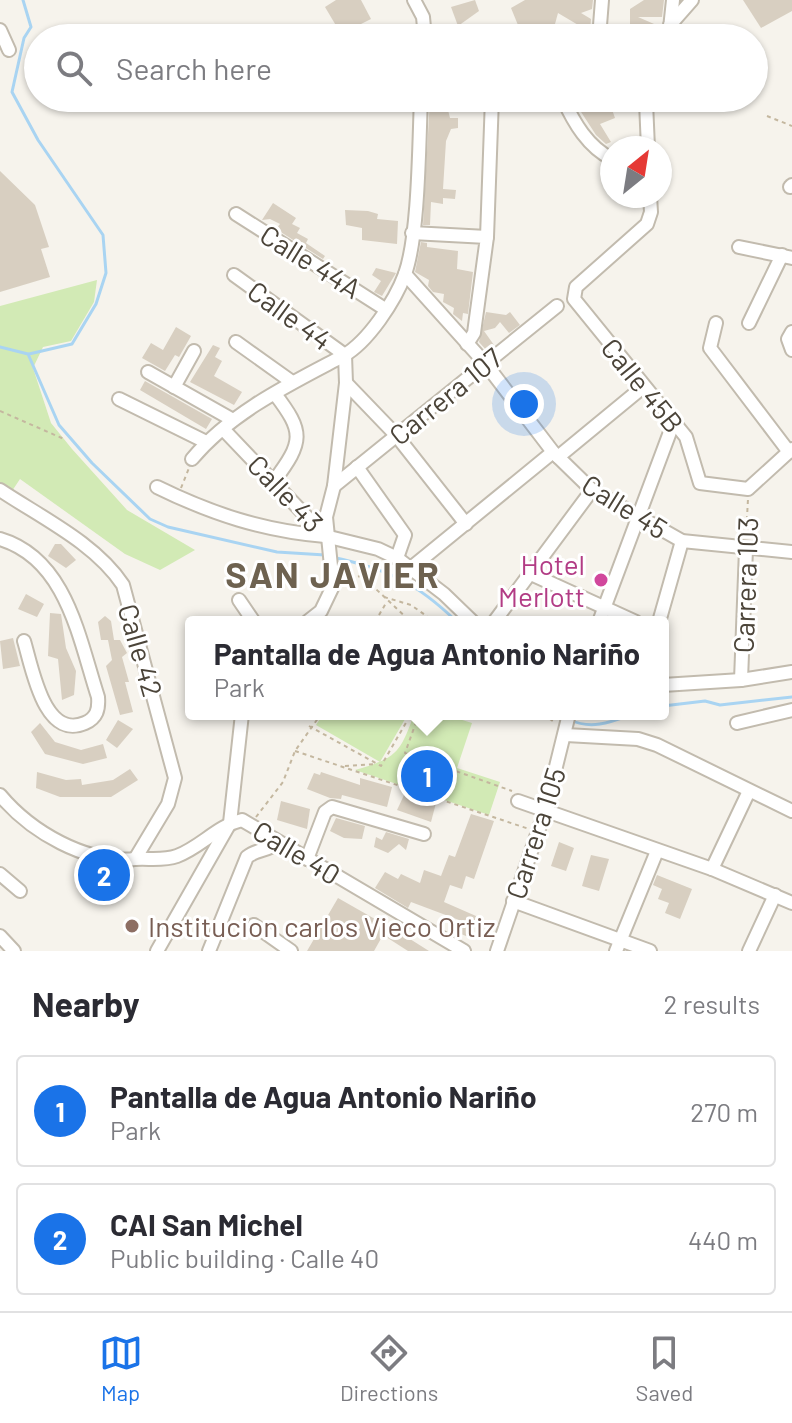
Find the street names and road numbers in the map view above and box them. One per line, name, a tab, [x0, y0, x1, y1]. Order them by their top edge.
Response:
street label: Calle 44A	[254, 217, 368, 305]
street label: Calle 44	[241, 273, 339, 357]
street label: Calle 45B	[595, 331, 691, 439]
street label: Carrera 107	[382, 340, 508, 452]
street label: Calle 43	[241, 447, 331, 539]
street label: Calle 45	[576, 467, 674, 545]
street label: Carrera 103	[726, 516, 764, 654]
street label: Calle 42	[112, 600, 170, 700]
street label: Carrera 105	[498, 763, 572, 903]
street label: Calle 40	[247, 813, 347, 891]

